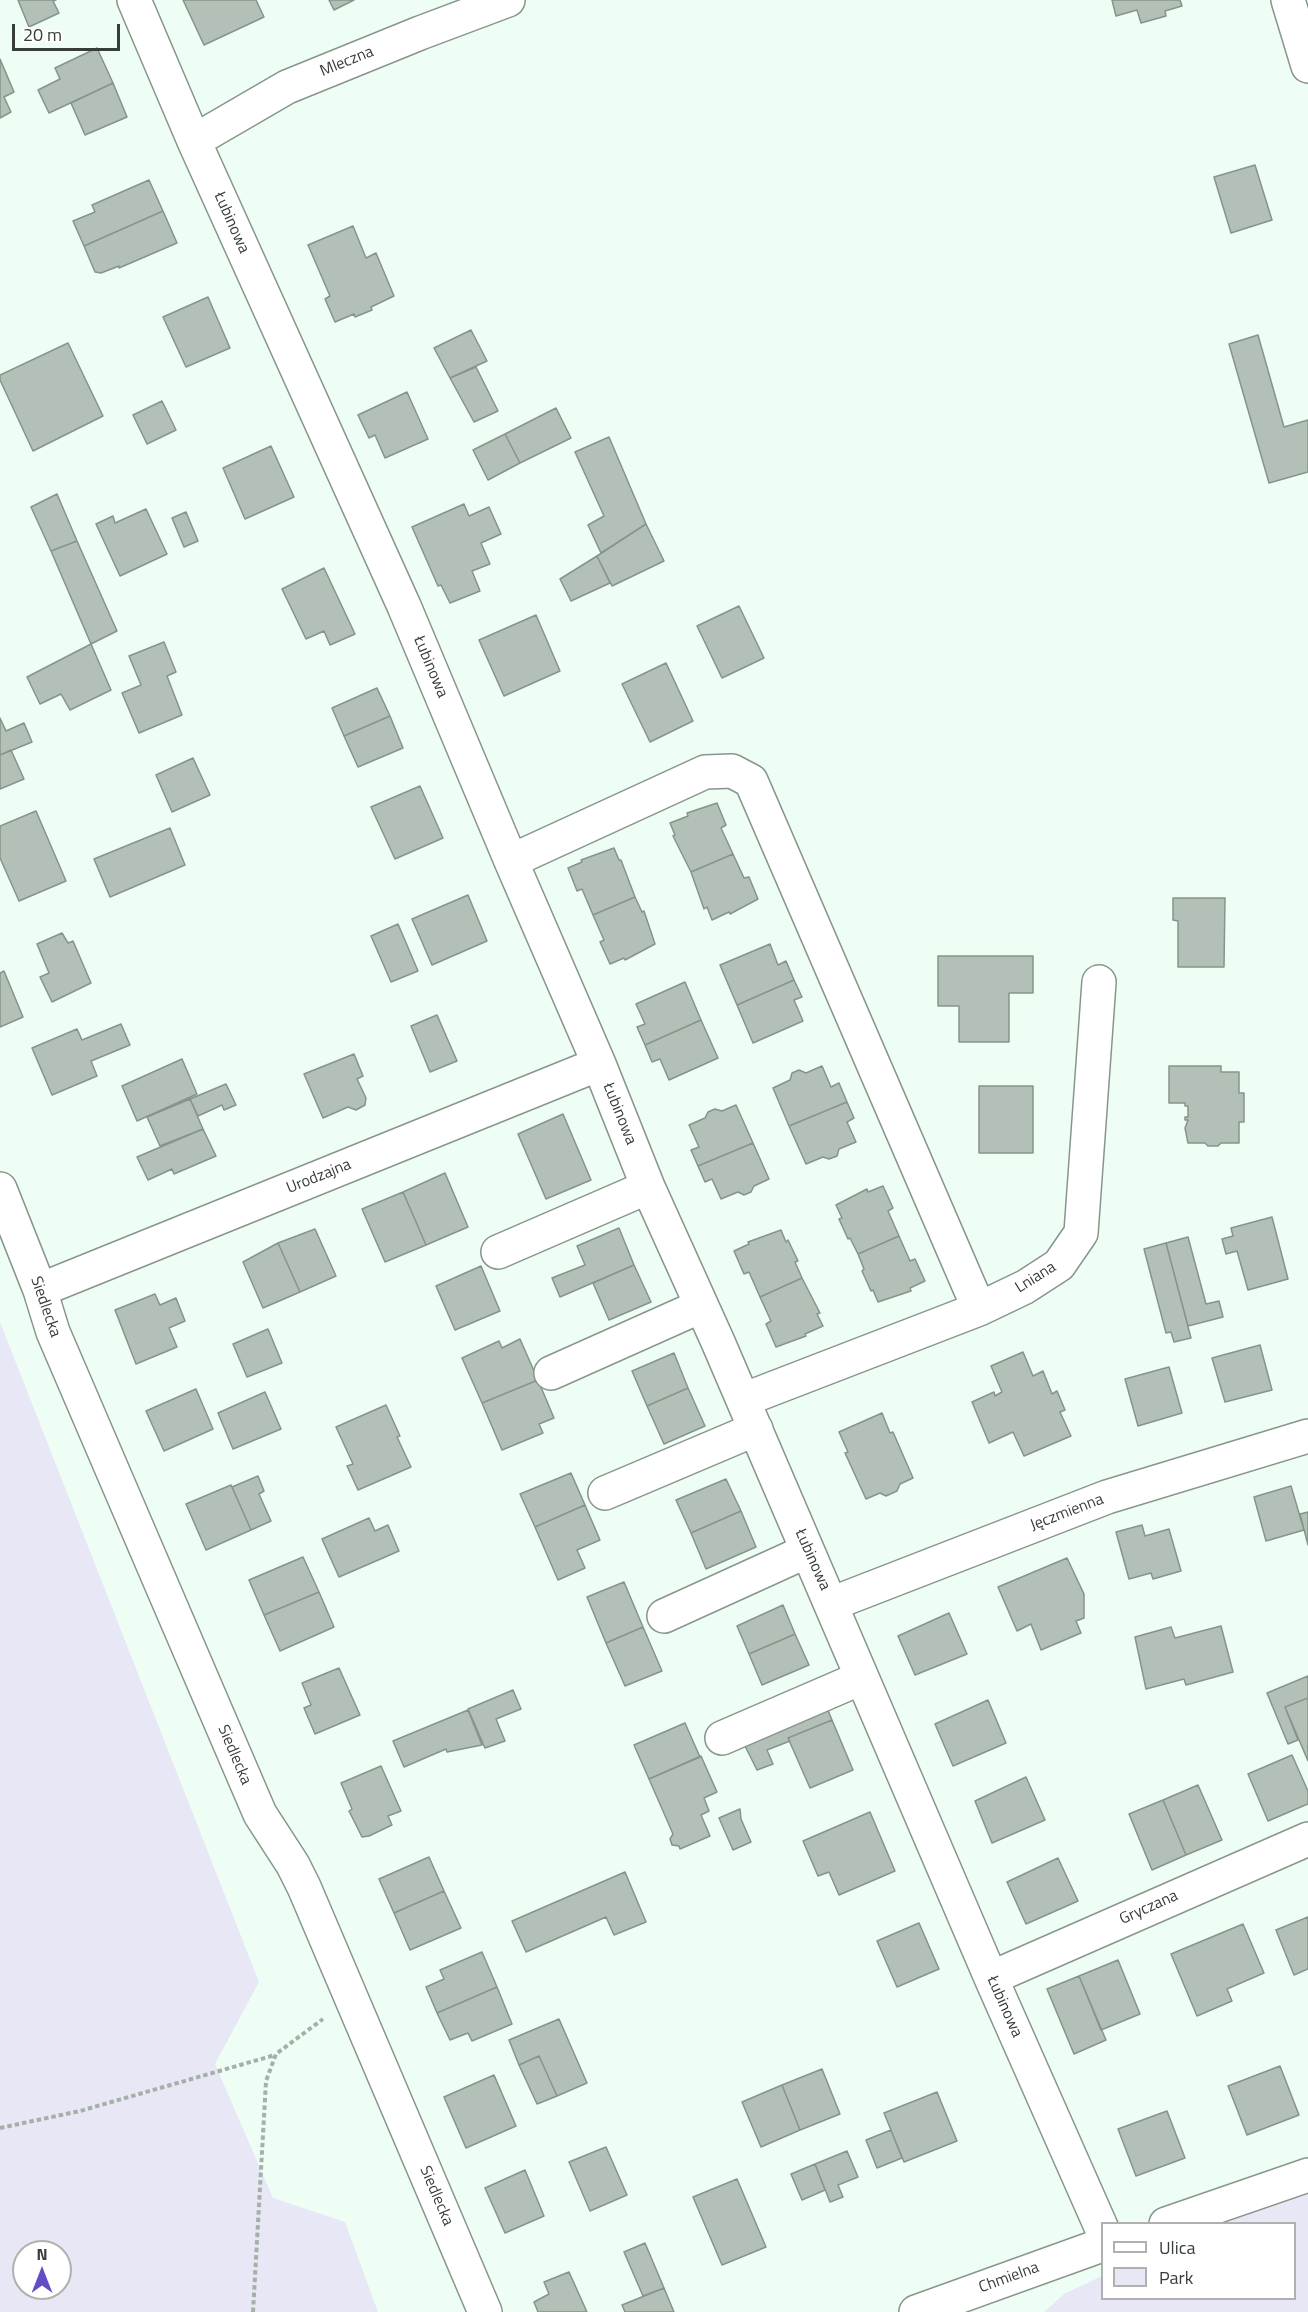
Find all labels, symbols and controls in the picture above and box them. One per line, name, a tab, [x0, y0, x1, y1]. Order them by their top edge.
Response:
scale bar	[15, 12, 123, 50]
text: 20 m	[23, 21, 62, 48]
street label: Mleczna	[317, 43, 377, 81]
street label: Łubinowa	[209, 189, 253, 257]
street label: Łubinowa	[408, 633, 452, 701]
street label: Łubinowa	[598, 1080, 640, 1148]
street label: Urodzajna	[284, 1155, 354, 1199]
street label: Lniana	[1012, 1258, 1060, 1298]
street label: Siedlecka	[26, 1274, 64, 1340]
street label: Jęczmienna	[1028, 1490, 1106, 1536]
street label: Łubinowa	[790, 1526, 834, 1594]
street label: Siedlecka	[213, 1722, 255, 1788]
street label: Gryczana	[1117, 1887, 1181, 1929]
street label: Łubinowa	[982, 1973, 1026, 2041]
street label: Siedlecka	[415, 2163, 457, 2229]
legend	[1101, 2222, 1296, 2300]
text: Ulica	[1159, 2234, 1196, 2261]
north arrow	[12, 2240, 72, 2300]
text: N	[36, 2242, 48, 2266]
street label: Chmielna	[976, 2258, 1042, 2298]
text: Park	[1159, 2264, 1193, 2291]

